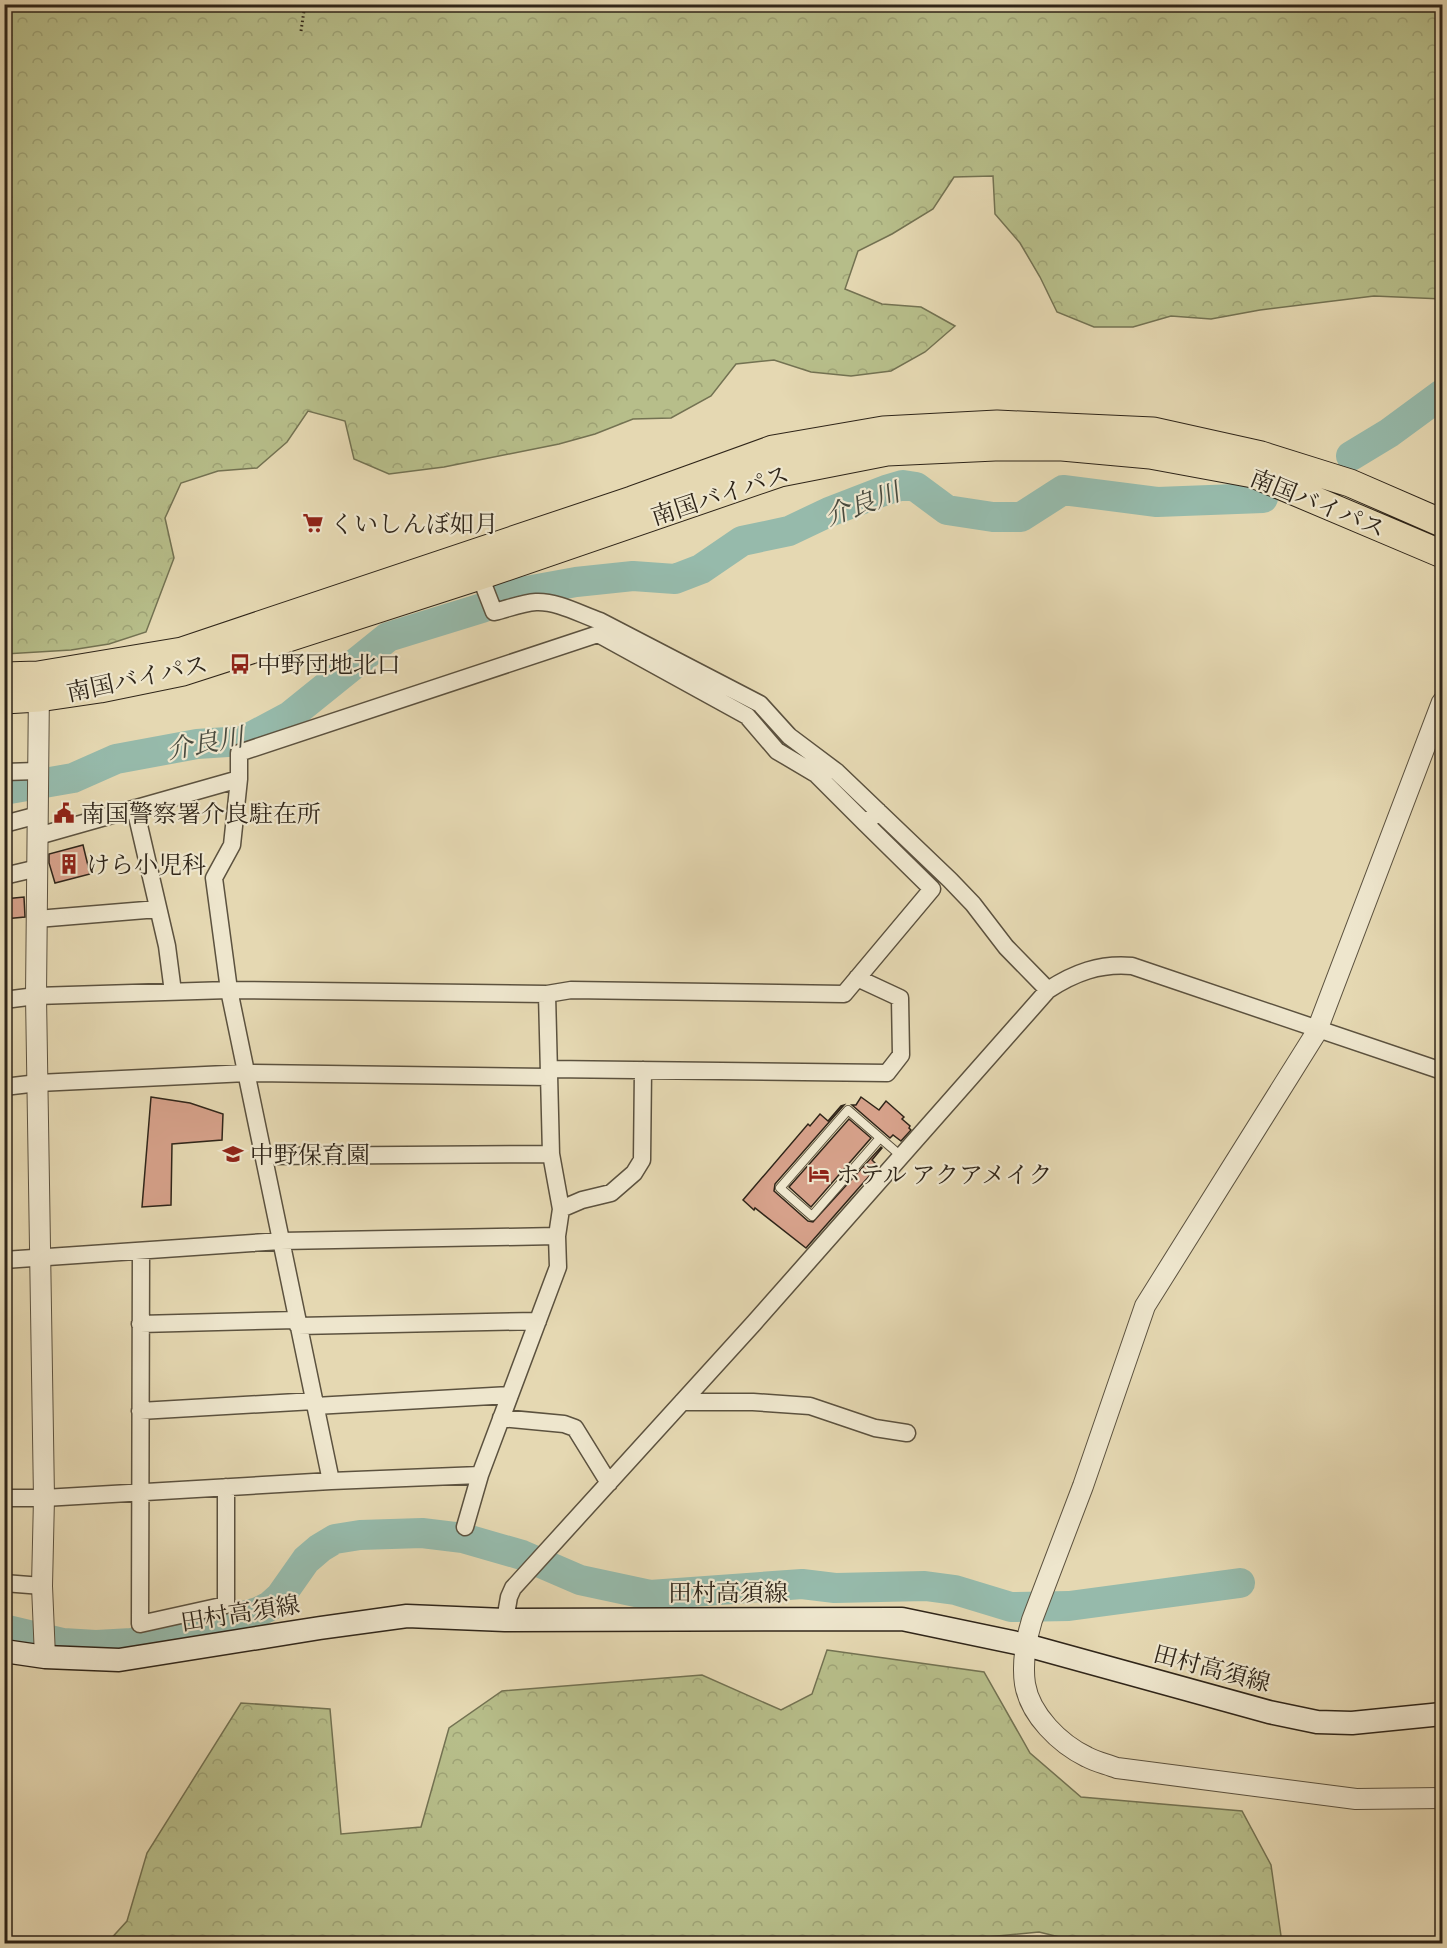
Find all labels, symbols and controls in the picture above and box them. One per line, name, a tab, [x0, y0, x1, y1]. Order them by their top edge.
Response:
street label: 南国バイパス	[647, 458, 793, 532]
street label: 南国バイパス	[1246, 462, 1390, 544]
water label: 介良川	[820, 474, 907, 533]
place label: くいしんぼ如月	[330, 508, 498, 539]
supermarket icon: くいしんぼ如月	[301, 511, 325, 535]
street label: 南国バイパス	[64, 648, 210, 708]
place label: 中野団地北口	[257, 649, 401, 680]
bus stop icon: 中野団地北口	[228, 652, 252, 676]
water label: 介良川	[164, 719, 249, 767]
place label: 南国警察署介良駐在所	[81, 798, 321, 829]
public building icon: 南国警察署介良駐在所	[52, 801, 76, 825]
place label: けら小児科	[86, 849, 206, 880]
building icon: けら小児科	[57, 852, 81, 876]
place label: 中野保育園	[250, 1139, 370, 1170]
school or university icon: 中野保育園	[221, 1142, 245, 1166]
place label: ホテル アクアメイク	[836, 1159, 1052, 1190]
hotel icon: ホテル アクアメイク	[807, 1162, 831, 1186]
street label: 田村高須線	[668, 1577, 788, 1608]
street label: 田村高須線	[178, 1588, 302, 1638]
street label: 田村高須線	[1150, 1637, 1274, 1699]

